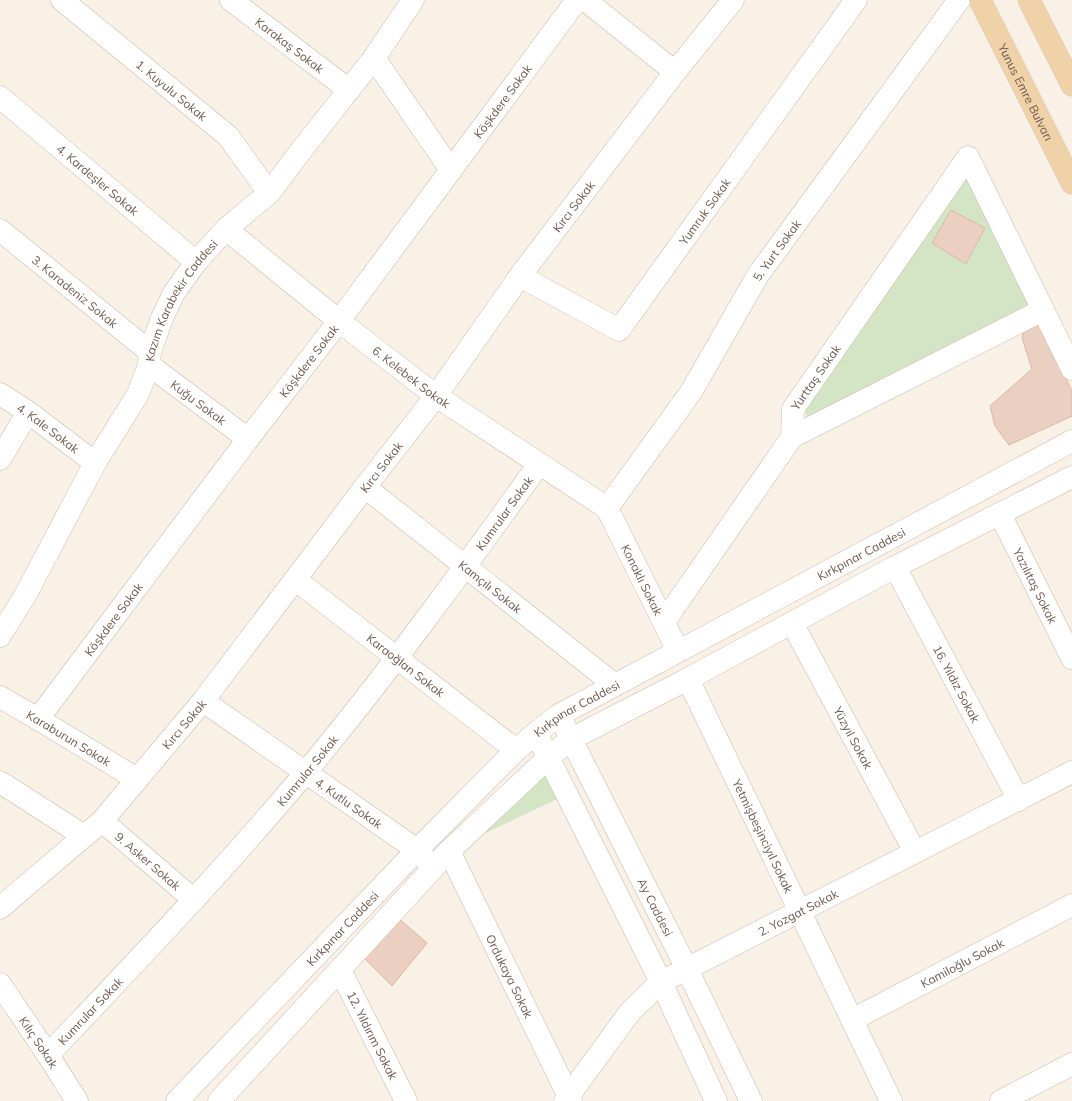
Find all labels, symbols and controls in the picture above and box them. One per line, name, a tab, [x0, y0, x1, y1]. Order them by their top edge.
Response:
street label: Karakaş Sokak	[252, 14, 328, 76]
street label: Yunus Emre Bulvarı	[995, 40, 1057, 143]
street label: 1. Kuyulu Sokak	[133, 56, 211, 124]
street label: Köşkdere Sokak	[470, 60, 535, 141]
street label: 4. Kardeşler Sokak	[54, 141, 143, 219]
street label: Yumruk Sokak	[675, 174, 734, 248]
street label: Kırcı Sokak	[549, 177, 598, 235]
street label: 5. Yurt Sokak	[749, 216, 804, 283]
street label: Kazım Karabekir Caddesi	[142, 236, 220, 362]
street label: 3. Karadeniz Sokak	[29, 252, 122, 331]
street label: Köşkdere Sokak	[276, 321, 342, 400]
street label: Yurttaş Sokak	[787, 341, 844, 413]
street label: 6. Kelebek Sokak	[370, 342, 454, 411]
street label: Kuğu Sokak	[168, 376, 230, 428]
street label: 4. Kale Sokak	[14, 400, 83, 457]
street label: Kırcı Sokak	[356, 438, 406, 495]
street label: Kumrular Sokak	[472, 472, 536, 553]
street label: Kırkpınar Caddesi	[814, 524, 908, 583]
street label: Konaklı Sokak	[619, 542, 667, 618]
street label: Yazılıtaş Sokak	[1010, 544, 1061, 627]
street label: Kamçılı Sokak	[456, 557, 526, 617]
street label: Köşkdere Sokak	[81, 579, 146, 659]
street label: Karaoğlan Sokak	[364, 630, 449, 700]
street label: 16. Yıldız Sokak	[930, 642, 984, 726]
street label: Kırkpınar Caddesi	[530, 677, 622, 740]
street label: Kırcı Sokak	[159, 695, 210, 752]
street label: Yüzyıl Sokak	[830, 703, 877, 772]
street label: Karaburun Sokak	[24, 707, 114, 769]
street label: Kumrular Sokak	[273, 731, 341, 809]
street label: 4. Kutlu Sokak	[313, 774, 386, 832]
street label: Yetmişbeşinciyıl Sokak	[729, 776, 797, 896]
street label: 9. Asker Sokak	[112, 828, 185, 894]
street label: Ay Caddesi	[635, 875, 677, 939]
street label: 2. Yozgat Sokak	[755, 885, 841, 939]
street label: Kırkpınar Caddesi	[303, 888, 381, 969]
street label: Ordukaya Sokak	[483, 932, 537, 1021]
street label: Kamiloğlu Sokak	[918, 934, 1007, 991]
street label: Kumrular Sokak	[54, 973, 126, 1048]
street label: 12. Yıldırım Sokak	[344, 988, 402, 1083]
street label: Kılıç Sokak	[16, 1013, 62, 1071]

